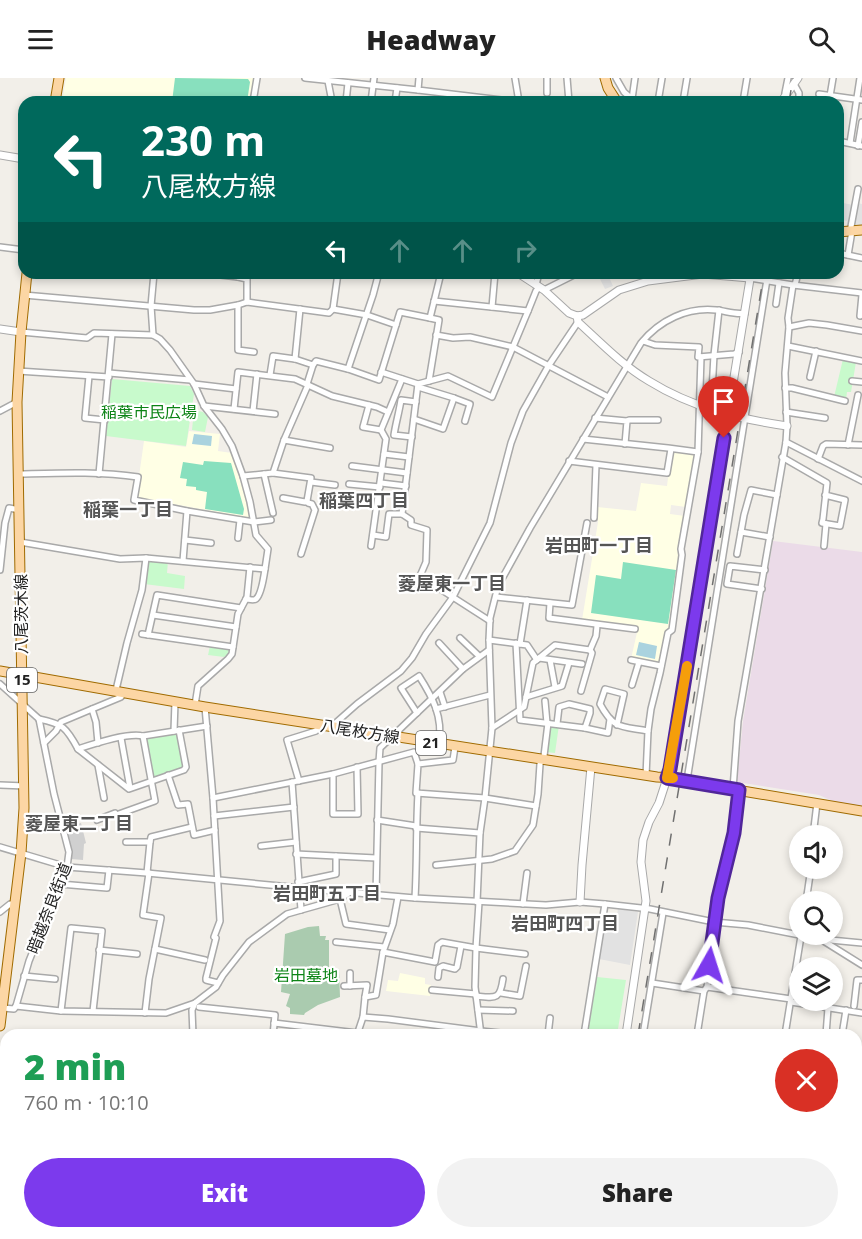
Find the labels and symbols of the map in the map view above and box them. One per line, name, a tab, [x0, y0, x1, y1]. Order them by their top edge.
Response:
pin	[698, 376, 749, 438]
park label: 稲葉市民広場	[101, 401, 197, 423]
district label: 稲葉四丁目	[319, 488, 409, 512]
district label: 稲葉一丁目	[83, 497, 173, 521]
district label: 岩田町一丁目	[545, 533, 653, 557]
district label: 菱屋東一丁目	[398, 571, 506, 595]
street label: 八尾茨木線	[10, 574, 32, 654]
road number: 15	[7, 668, 37, 692]
street label: 八尾枚方線	[319, 714, 401, 748]
road number: 21	[416, 731, 446, 755]
district label: 菱屋東二丁目	[25, 811, 133, 835]
street label: 暗越奈良街道	[22, 859, 76, 957]
district label: 岩田町五丁目	[273, 881, 381, 905]
district label: 岩田町四丁目	[511, 911, 619, 935]
position arrow	[677, 933, 741, 997]
park label: 岩田墓地	[274, 964, 338, 986]

